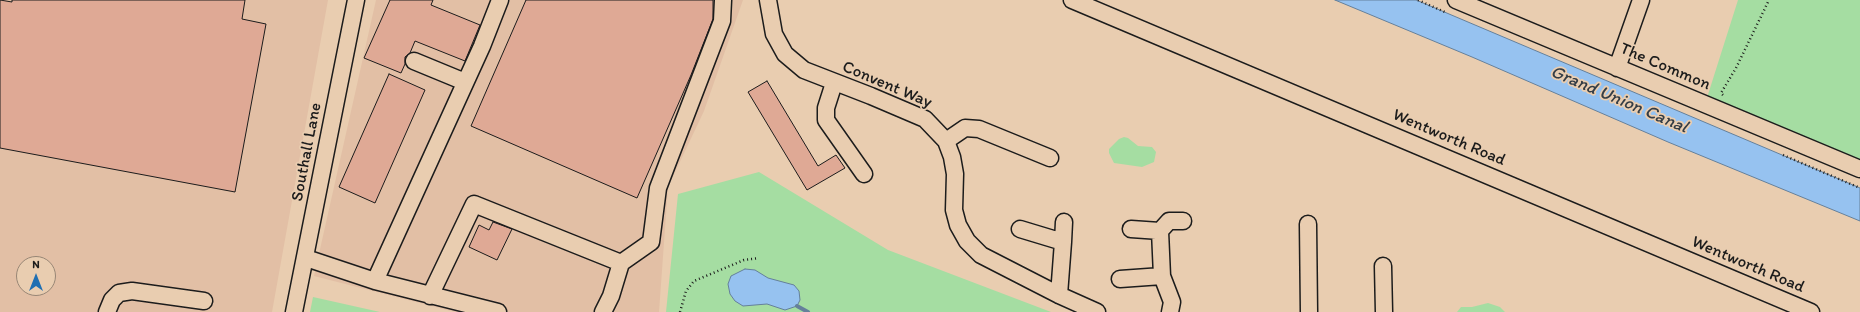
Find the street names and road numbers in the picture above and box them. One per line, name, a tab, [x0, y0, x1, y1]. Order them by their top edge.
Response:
street label: The Common	[1617, 39, 1713, 95]
street label: Convent Way	[839, 57, 935, 113]
street label: Southall Lane	[287, 101, 327, 203]
street label: Wentworth Road	[1389, 105, 1509, 171]
street label: Wentworth Road	[1688, 232, 1808, 298]

